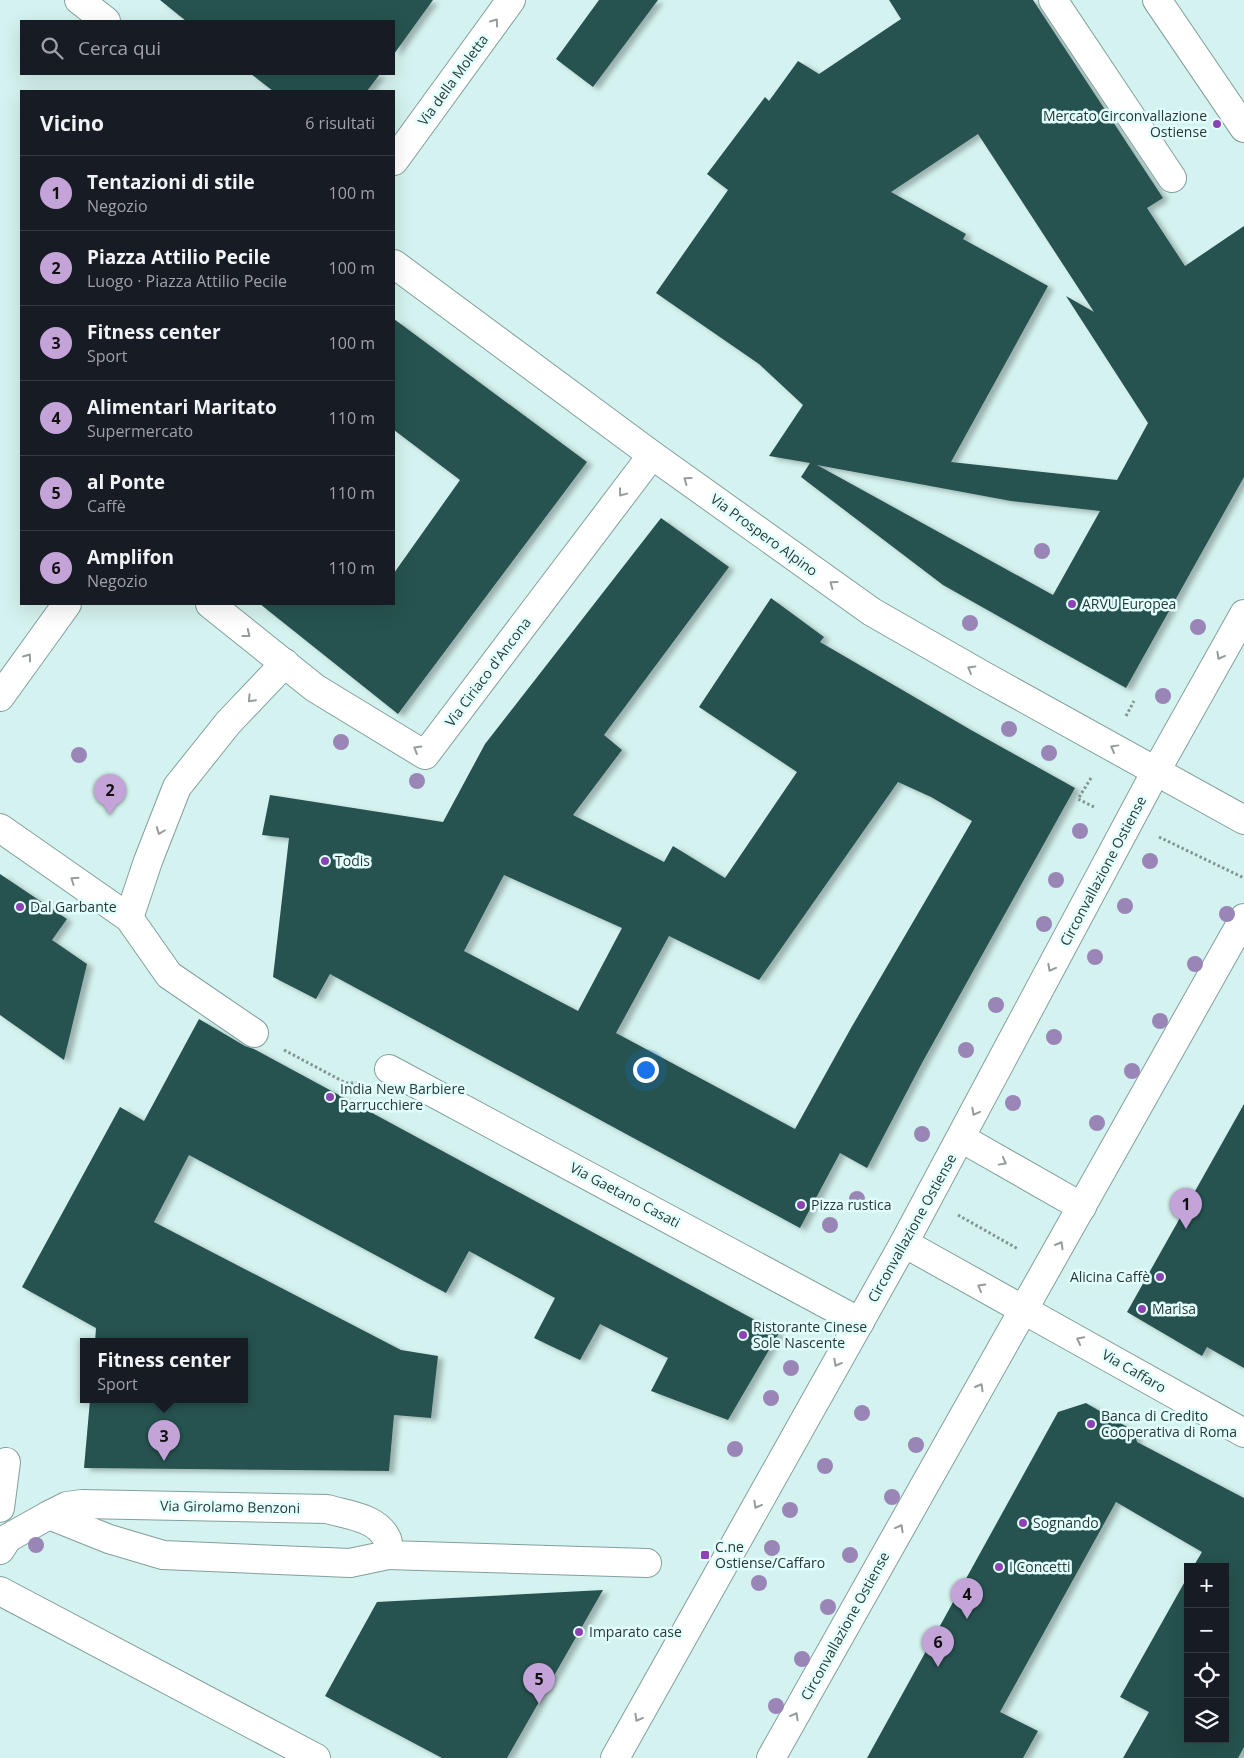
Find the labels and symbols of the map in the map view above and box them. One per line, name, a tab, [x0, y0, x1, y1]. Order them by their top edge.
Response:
one-way arrow	[489, 18, 498, 28]
street label: Via della Moletta	[413, 30, 492, 129]
place label: Mercato Circonvallazione Ostiense	[1043, 106, 1207, 141]
marker: Mercato Circonvallazione Ostiense	[1211, 118, 1223, 130]
one-way arrow	[684, 477, 693, 485]
one-way arrow	[620, 487, 628, 496]
street label: Via Prospero Alpino	[707, 489, 822, 580]
one-way arrow	[829, 581, 839, 590]
place label: ARVU Europea	[1082, 594, 1176, 613]
marker: ARVU Europea	[1066, 598, 1078, 610]
street label: Via Ciriaco d'Ancona	[440, 613, 535, 730]
one-way arrow	[241, 628, 250, 636]
one-way arrow	[1217, 651, 1227, 660]
one-way arrow	[22, 653, 31, 663]
one-way arrow	[968, 666, 977, 676]
one-way arrow	[248, 693, 257, 702]
one-way arrow	[1110, 744, 1119, 754]
one-way arrow	[413, 746, 422, 756]
pin: 2	[94, 774, 126, 815]
street label: Circonvallazione Ostiense	[1055, 792, 1150, 949]
one-way arrow	[156, 826, 166, 835]
place label: Todis	[335, 851, 370, 870]
marker: Todis	[319, 855, 331, 867]
one-way arrow	[71, 877, 80, 886]
place label: Dal Garbante	[30, 897, 117, 916]
marker: Dal Garbante	[14, 901, 26, 913]
one-way arrow	[1047, 963, 1057, 972]
your location	[633, 1057, 659, 1083]
place label: India New Barbiere Parrucchiere	[340, 1079, 465, 1114]
marker: India New Barbiere Parrucchiere	[324, 1091, 336, 1103]
one-way arrow	[971, 1107, 981, 1116]
street label: Circonvallazione Ostiense	[863, 1150, 960, 1305]
one-way arrow	[998, 1156, 1007, 1166]
street label: Via Gaetano Casati	[567, 1158, 684, 1232]
pin: 1	[1170, 1188, 1202, 1229]
place label: Pizza rustica	[811, 1195, 892, 1214]
marker: Pizza rustica	[795, 1199, 807, 1211]
one-way arrow	[1054, 1242, 1064, 1251]
place label: Alicina Caffè	[1070, 1267, 1150, 1286]
marker: Alicina Caffè	[1154, 1271, 1166, 1283]
one-way arrow	[978, 1283, 987, 1293]
place label: Marisa	[1152, 1299, 1196, 1318]
marker: Marisa	[1136, 1303, 1148, 1315]
place label: Ristorante Cinese Sole Nascente	[753, 1317, 867, 1352]
marker: Ristorante Cinese Sole Nascente	[737, 1329, 749, 1341]
one-way arrow	[1076, 1336, 1085, 1346]
street label: Via Caffaro	[1099, 1345, 1170, 1397]
one-way arrow	[833, 1358, 843, 1367]
one-way arrow	[974, 1383, 984, 1392]
place label: Banca di Credito Cooperativa di Roma	[1101, 1406, 1237, 1441]
marker: Banca di Credito Cooperativa di Roma	[1085, 1418, 1097, 1430]
pin: 3	[148, 1420, 180, 1461]
street label: Via Girolamo Benzoni	[160, 1496, 300, 1517]
one-way arrow	[754, 1500, 764, 1509]
place label: Sognando	[1033, 1513, 1099, 1532]
marker: Sognando	[1017, 1517, 1029, 1529]
one-way arrow	[894, 1525, 904, 1534]
place label: C.ne Ostiense/Caffaro	[715, 1537, 825, 1572]
street label: Circonvallazione Ostiense	[796, 1548, 893, 1703]
marker: C.ne Ostiense/Caffaro	[699, 1549, 711, 1561]
place label: I Concetti	[1009, 1557, 1070, 1576]
marker: I Concetti	[993, 1561, 1005, 1573]
pin: 4	[951, 1578, 983, 1619]
place label: Imparato case	[589, 1622, 682, 1641]
marker: Imparato case	[573, 1626, 585, 1638]
pin: 6	[922, 1626, 954, 1667]
pin: 5	[523, 1663, 555, 1704]
one-way arrow	[788, 1712, 798, 1721]
one-way arrow	[634, 1713, 644, 1722]

